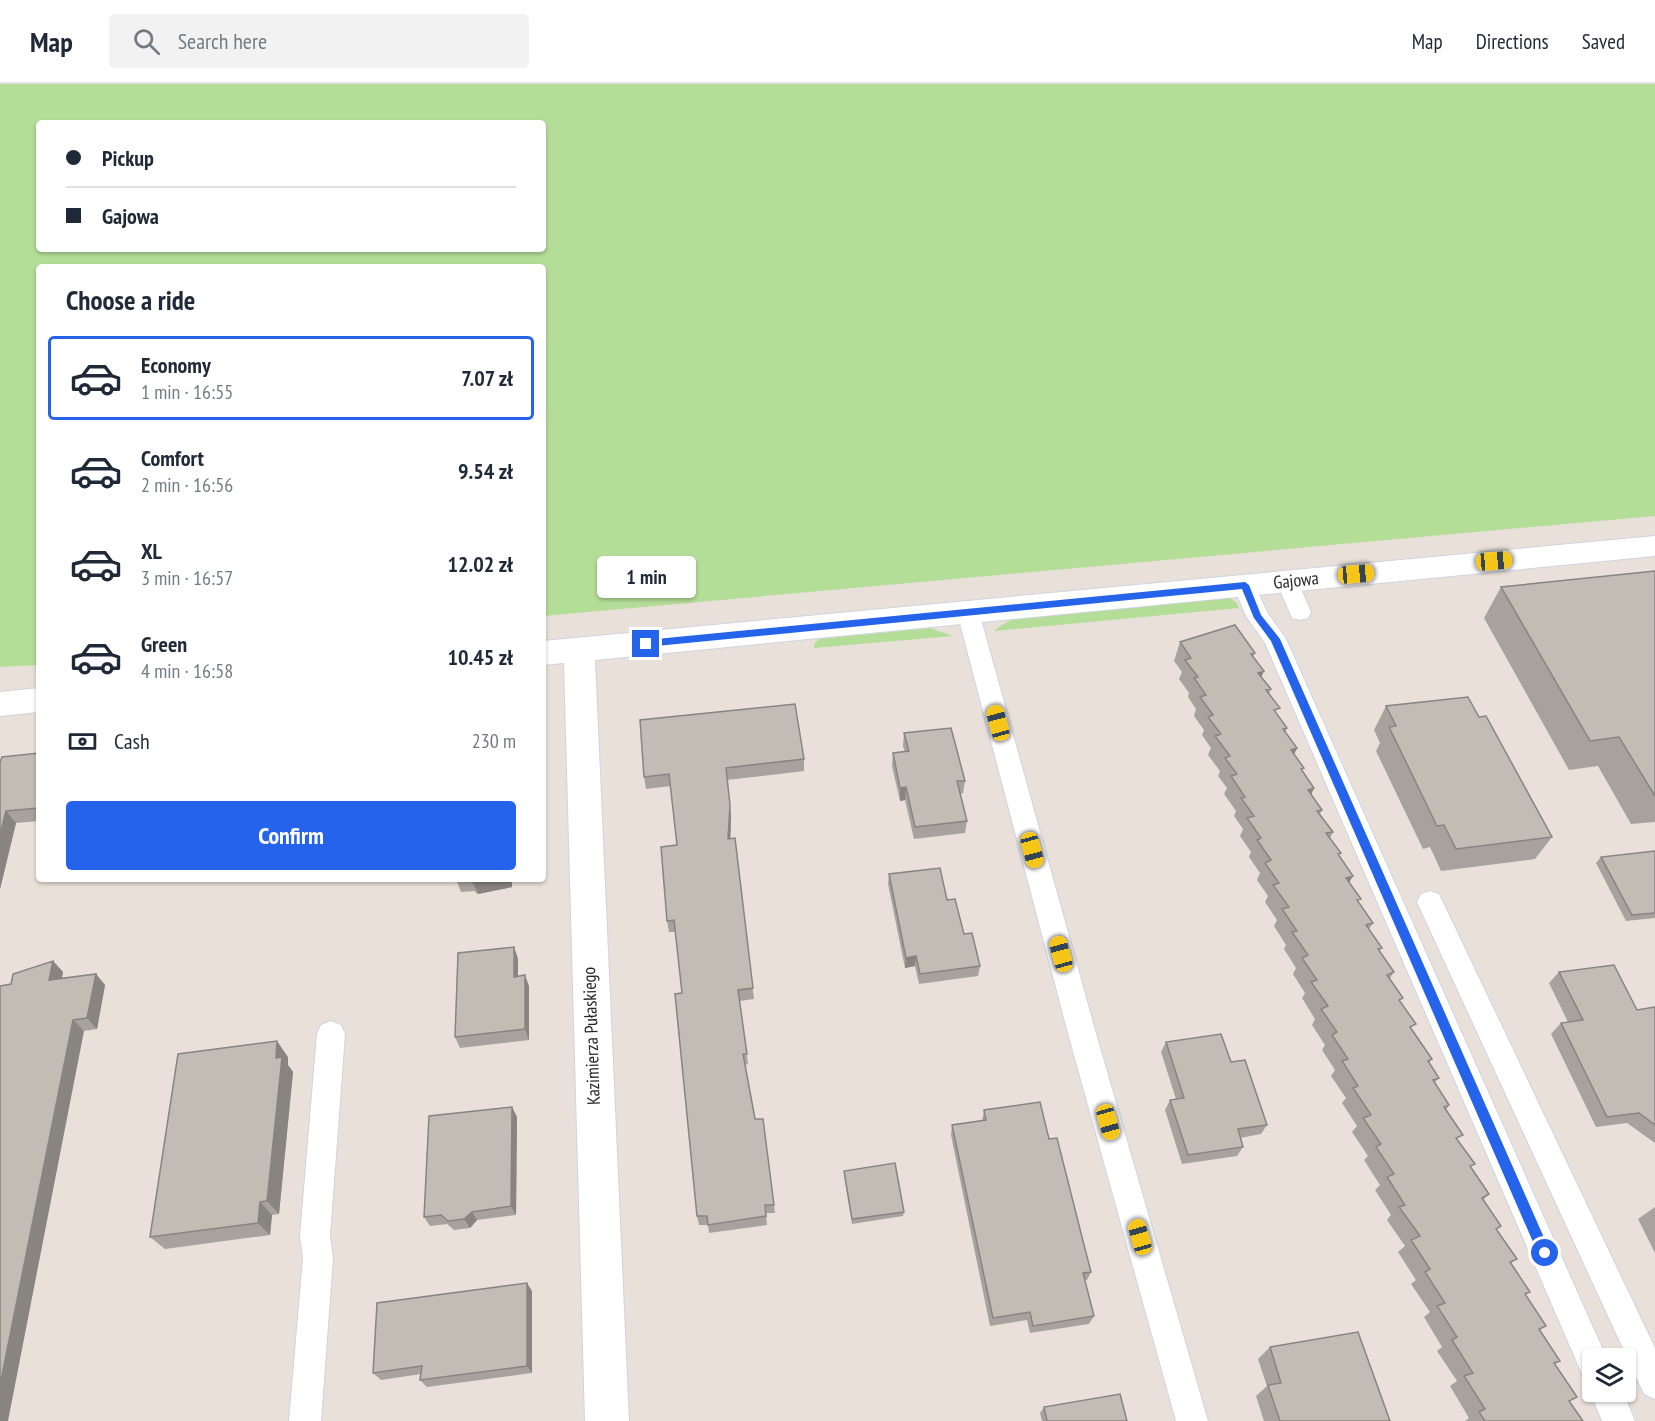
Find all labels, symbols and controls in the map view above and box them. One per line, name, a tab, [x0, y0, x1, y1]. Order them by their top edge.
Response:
search box	[109, 14, 529, 68]
text: Map	[30, 23, 73, 60]
icon: search	[130, 25, 163, 58]
text: Search here	[178, 27, 267, 55]
text: Map	[1412, 28, 1443, 55]
text: Directions	[1476, 28, 1549, 55]
text: Saved	[1582, 28, 1625, 55]
text: Pickup	[102, 144, 154, 172]
text: Gajowa	[102, 202, 159, 230]
text: Choose a ride	[66, 283, 195, 317]
icon: car	[69, 351, 123, 405]
text: Economy	[141, 351, 211, 379]
text: 7.07 zł	[461, 364, 513, 392]
text: 1 min · 16:55	[141, 379, 233, 405]
icon: car	[69, 444, 123, 498]
text: Comfort	[141, 444, 204, 472]
text: 9.54 zł	[458, 457, 513, 485]
text: 2 min · 16:56	[141, 472, 233, 498]
icon: car	[69, 537, 123, 591]
text: XL	[141, 537, 162, 565]
text: 12.02 zł	[448, 550, 513, 578]
car	[1475, 550, 1513, 572]
callout: 1 min	[596, 557, 696, 599]
car	[1337, 563, 1375, 585]
text: 1 min	[626, 564, 667, 590]
text: 3 min · 16:57	[141, 565, 233, 591]
street label: Gajowa	[1272, 566, 1320, 594]
icon: car	[69, 630, 123, 684]
text: Green	[141, 630, 187, 658]
route end	[632, 630, 659, 657]
text: 10.45 zł	[448, 643, 513, 671]
text: 4 min · 16:58	[141, 658, 233, 684]
car	[985, 703, 1011, 743]
icon: cash	[66, 725, 99, 758]
text: Cash	[114, 727, 150, 755]
text: 230 m	[472, 728, 516, 754]
button: Confirm	[66, 801, 516, 870]
car	[1019, 830, 1045, 870]
car	[1048, 934, 1074, 974]
street label: Kazimierza Pułaskiego	[577, 966, 605, 1105]
car	[1094, 1102, 1122, 1142]
car	[1126, 1217, 1154, 1257]
route start	[1531, 1239, 1558, 1266]
map controls	[1582, 1348, 1636, 1402]
button: layers	[1582, 1348, 1636, 1402]

